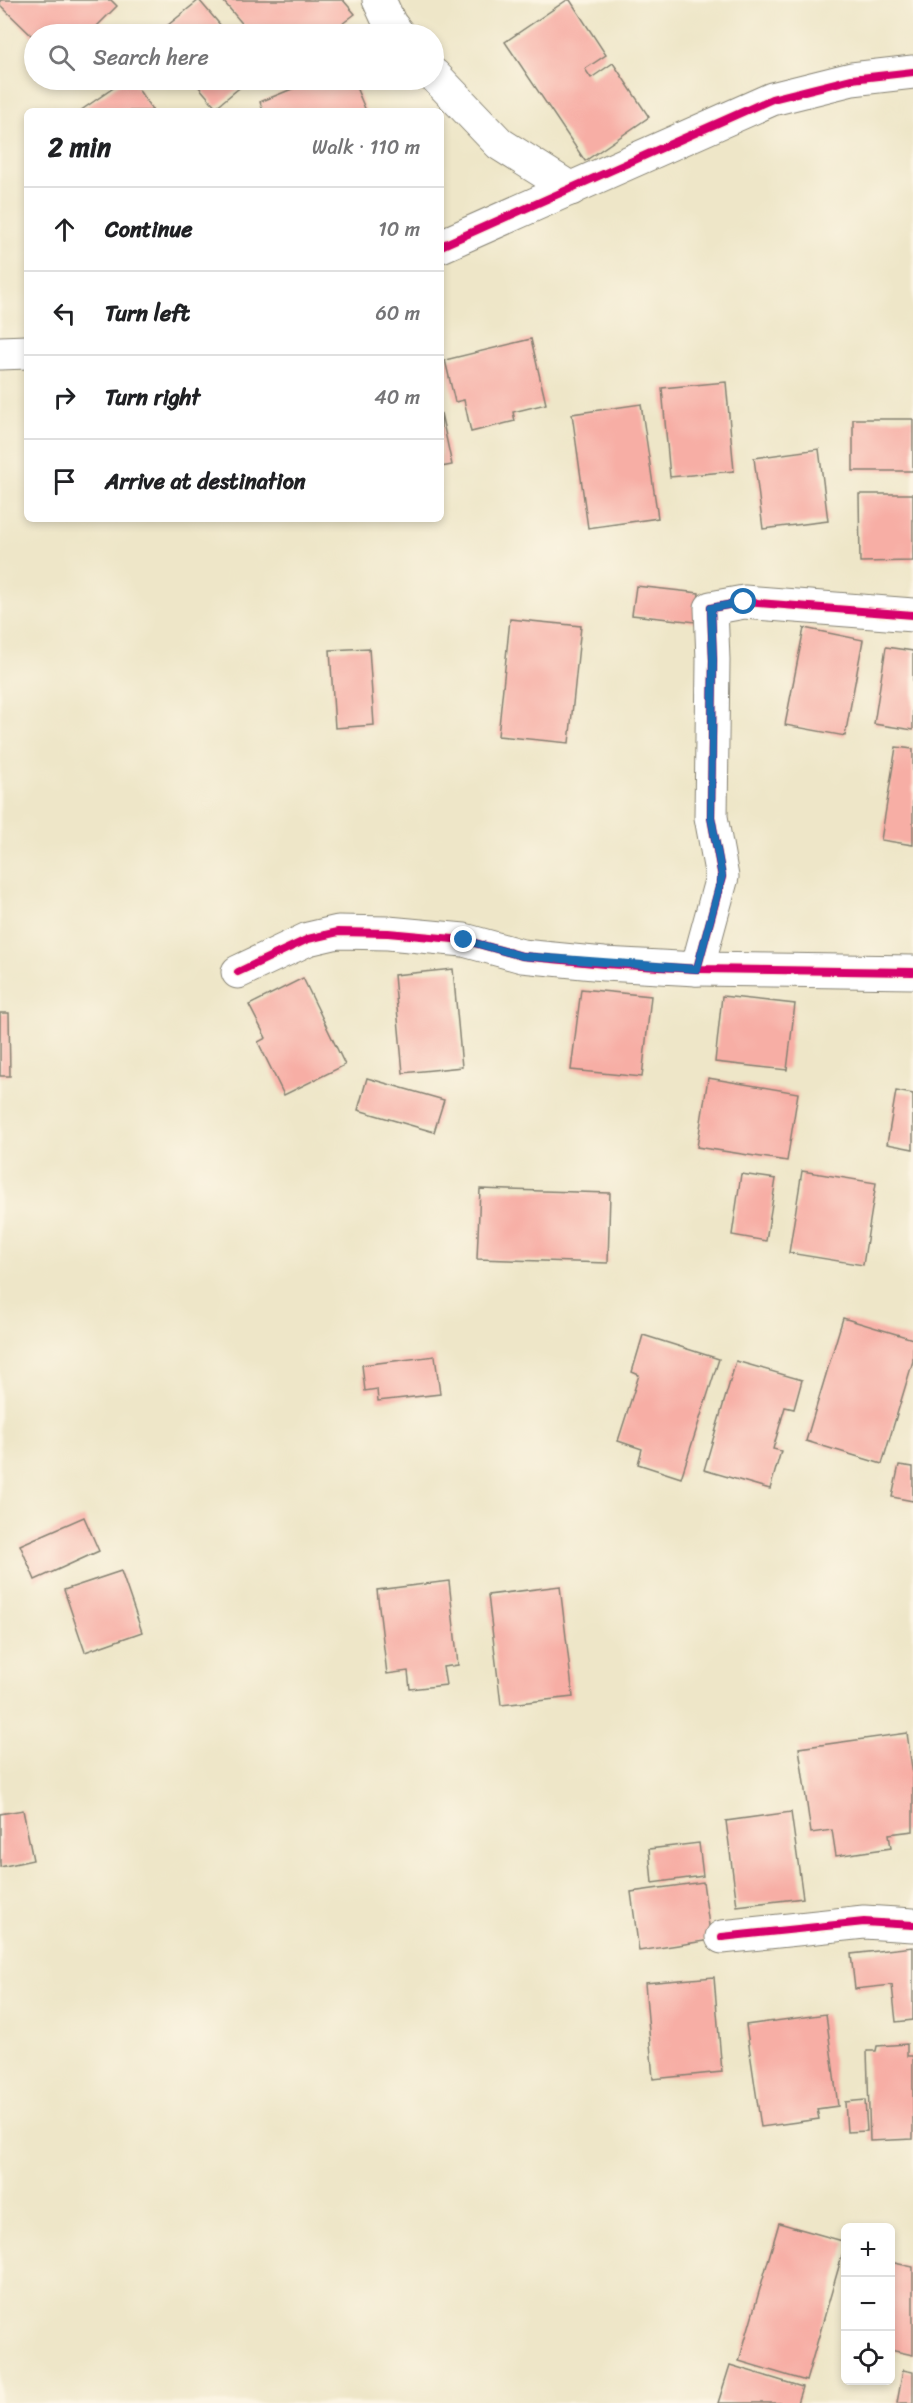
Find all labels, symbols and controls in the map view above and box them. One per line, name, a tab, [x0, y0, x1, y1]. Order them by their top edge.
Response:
search box	[24, 24, 444, 90]
text: Search here	[93, 38, 209, 77]
icon: search	[45, 41, 78, 74]
text: 2 min	[48, 124, 111, 170]
text: Walk · 110 m	[312, 130, 420, 165]
text: Continue	[105, 210, 193, 249]
text: 10 m	[378, 212, 420, 247]
icon: ahead	[48, 213, 81, 246]
text: Turn left	[105, 294, 190, 333]
text: 60 m	[375, 296, 420, 331]
icon: left	[48, 297, 81, 330]
text: Turn right	[105, 378, 200, 417]
text: 40 m	[374, 380, 420, 415]
icon: right	[48, 381, 81, 414]
text: Arrive at destination	[105, 462, 306, 501]
icon: arrive	[48, 465, 81, 498]
route start	[730, 588, 756, 614]
route end	[450, 926, 476, 952]
map controls	[841, 2223, 895, 2385]
button: +	[841, 2223, 895, 2277]
button: −	[841, 2277, 895, 2331]
button: locate	[841, 2331, 895, 2385]

